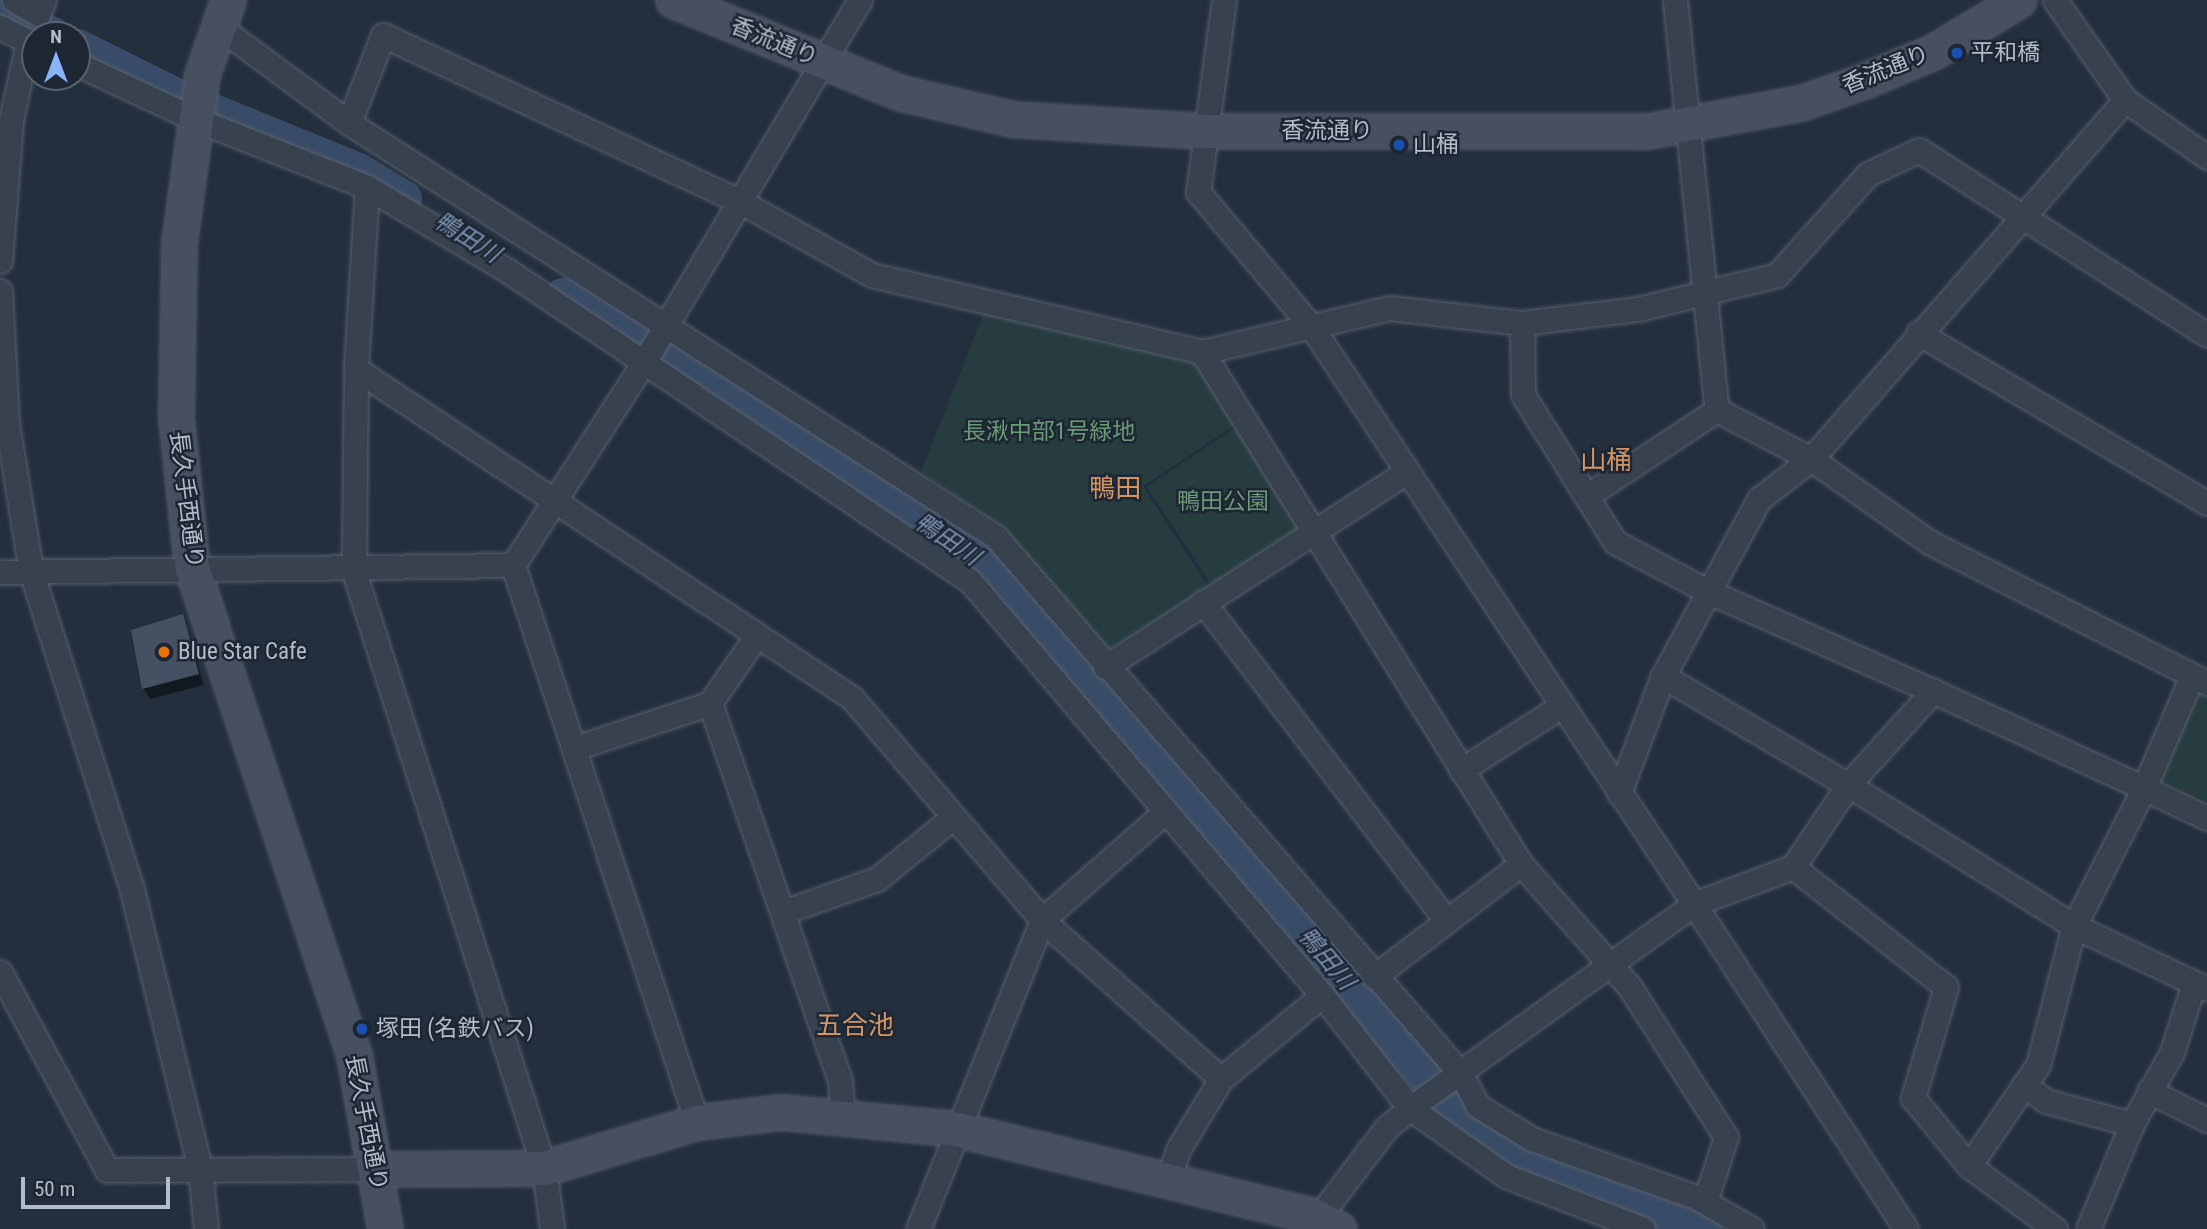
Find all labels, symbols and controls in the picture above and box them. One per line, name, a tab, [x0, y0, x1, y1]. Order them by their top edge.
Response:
street label: 香流通り	[726, 12, 822, 72]
north arrow	[21, 21, 91, 91]
text: N	[50, 25, 62, 48]
place label: 平和橋	[1971, 39, 2040, 67]
street label: 香流通り	[1838, 40, 1934, 100]
marker: 平和橋	[1949, 45, 1965, 61]
street label: 香流通り	[1281, 117, 1373, 145]
place label: 山桶	[1413, 131, 1459, 159]
marker: 山桶	[1391, 137, 1407, 153]
water label: 鴨田川	[429, 207, 505, 269]
park label: 長湫中部1号緑地	[963, 418, 1135, 446]
street label: 長久手西通り	[164, 430, 208, 570]
district label: 山桶	[1580, 445, 1632, 477]
district label: 鴨田	[1089, 473, 1141, 505]
park label: 鴨田公園	[1177, 488, 1269, 516]
water label: 鴨田川	[909, 508, 985, 572]
place label: Blue Star Cafe	[178, 638, 307, 666]
marker: Blue Star Cafe	[156, 644, 172, 660]
water label: 鴨田川	[1292, 922, 1360, 996]
district label: 五合池	[816, 1010, 894, 1042]
place label: 塚田 (名鉄バス)	[376, 1015, 534, 1043]
marker: 塚田 (名鉄バス)	[354, 1021, 370, 1037]
street label: 長久手西通り	[339, 1053, 393, 1193]
scale bar	[24, 1162, 173, 1206]
text: 50 m	[34, 1177, 75, 1201]

